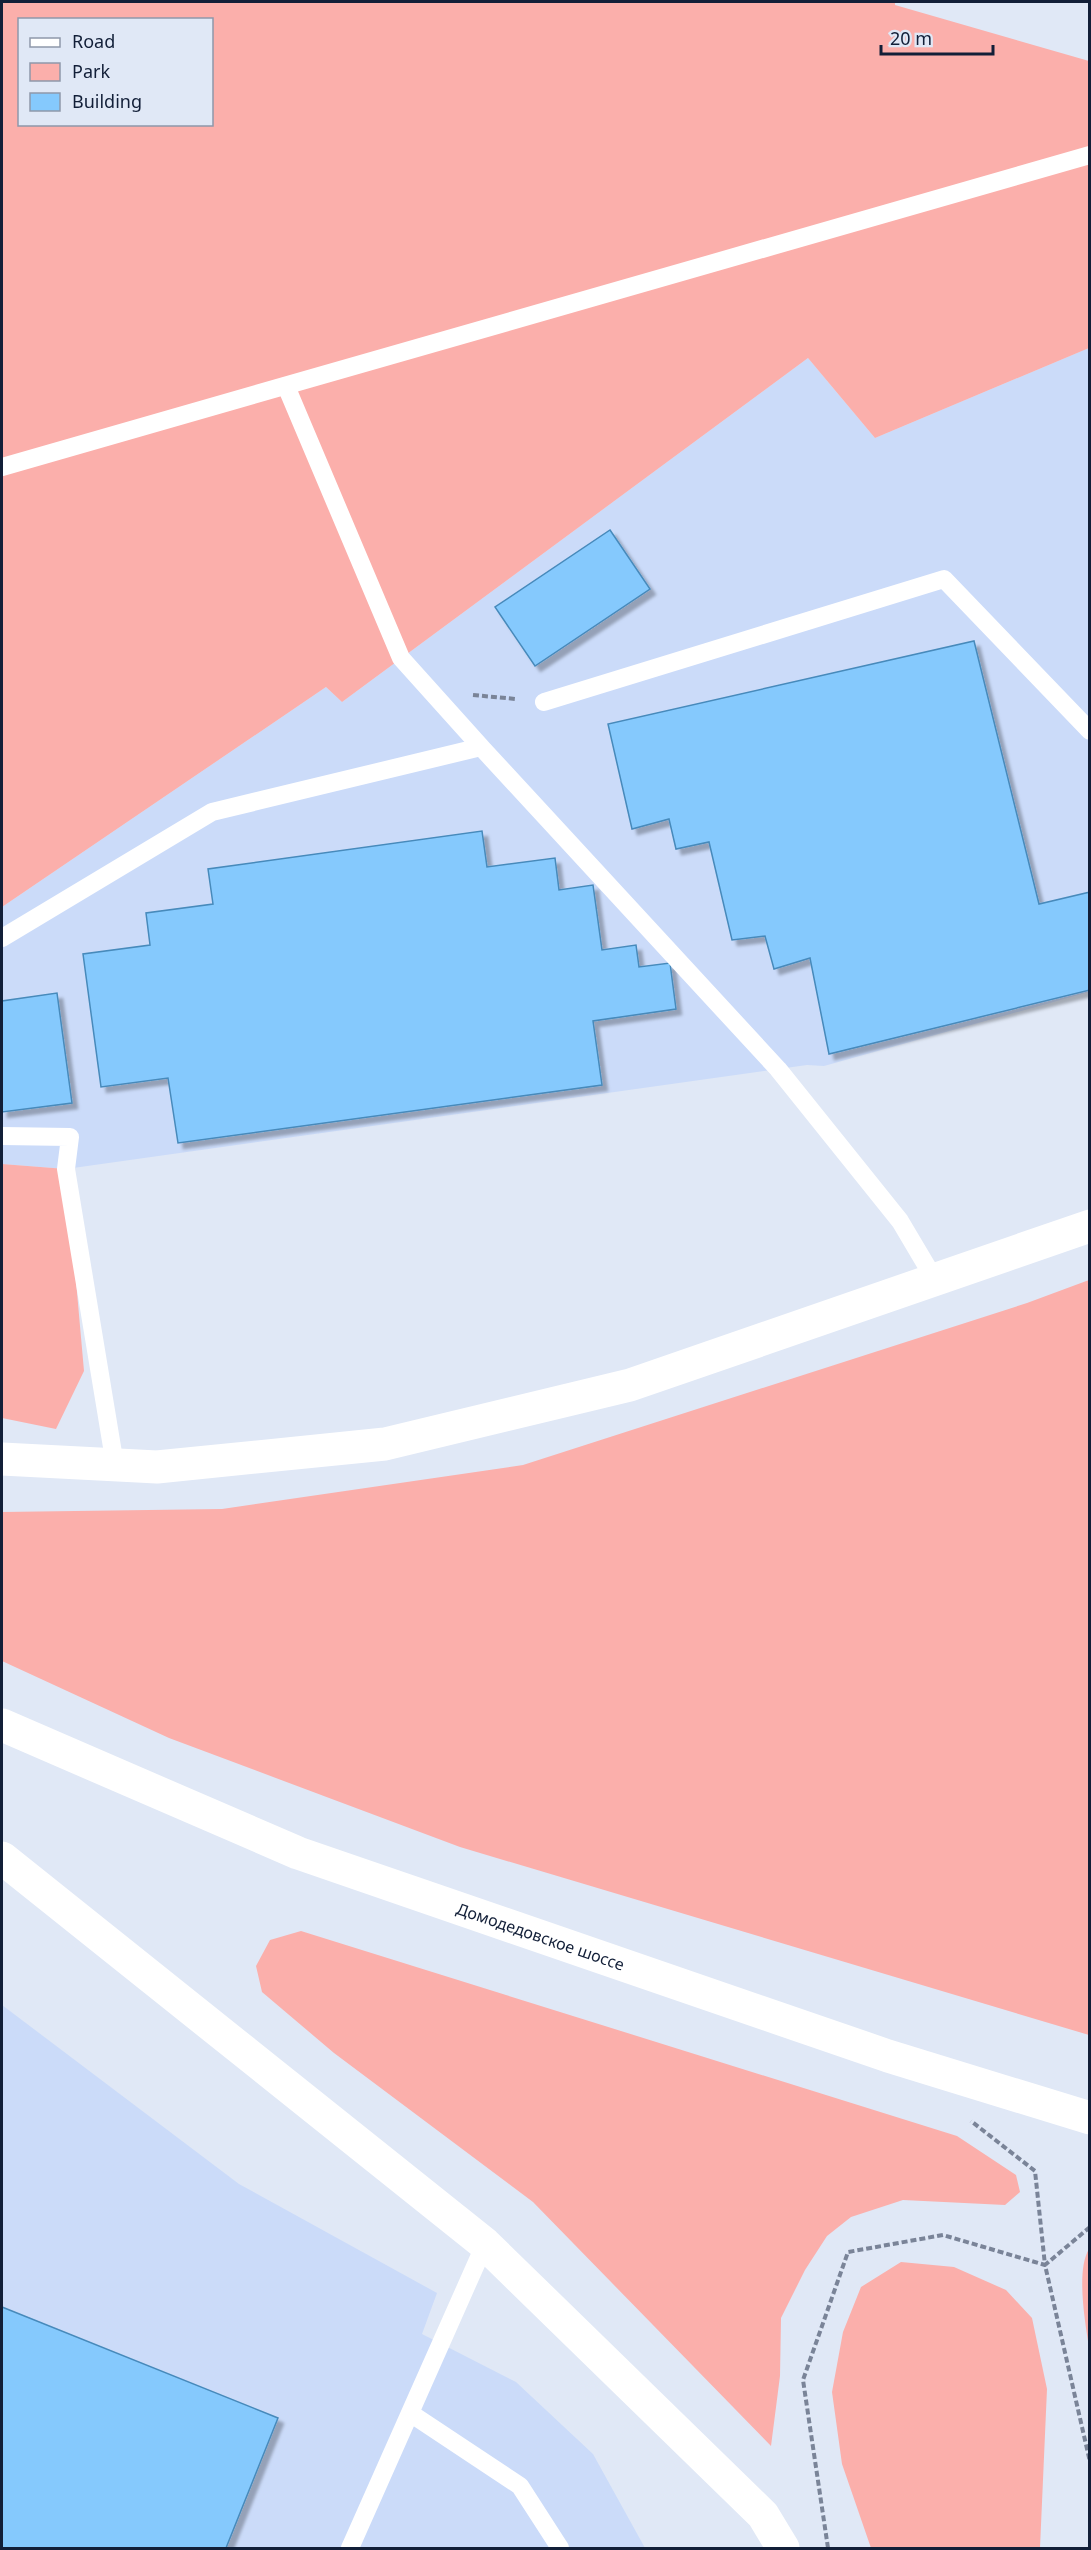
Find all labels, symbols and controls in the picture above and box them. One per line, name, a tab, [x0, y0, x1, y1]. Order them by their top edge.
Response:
legend	[18, 18, 213, 126]
scale bar	[881, 18, 994, 56]
text: 20 m	[890, 26, 932, 50]
text: Road	[72, 29, 115, 53]
text: Park	[72, 59, 110, 83]
text: Building	[72, 89, 142, 113]
street label: Домодедовское шоссе	[454, 1897, 628, 1976]

